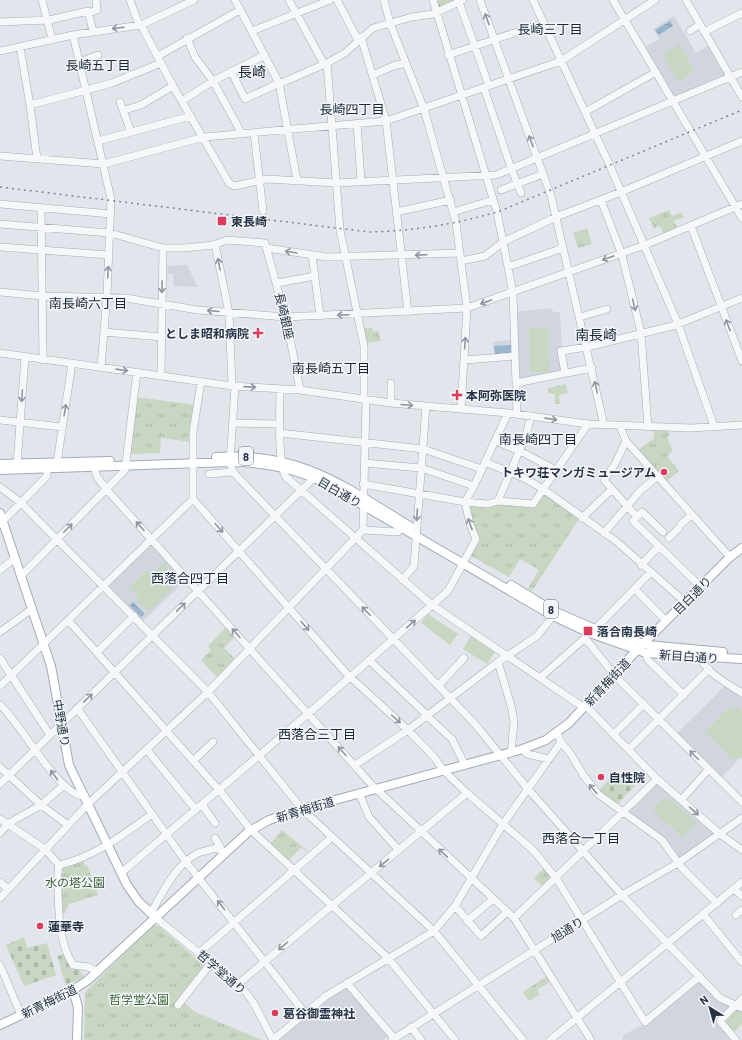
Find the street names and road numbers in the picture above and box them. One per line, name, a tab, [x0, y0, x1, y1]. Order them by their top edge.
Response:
street label: 長崎銀座	[273, 291, 297, 341]
road number: 8	[239, 447, 253, 465]
street label: 目白通り	[316, 474, 364, 510]
street label: 目白通り	[670, 573, 714, 617]
road number: 8	[544, 600, 558, 618]
street label: 新目白通り	[659, 647, 719, 665]
street label: 新青梅街道	[581, 655, 633, 709]
street label: 中野通り	[51, 698, 73, 748]
street label: 新青梅街道	[274, 794, 336, 824]
street label: 旭通り	[548, 914, 586, 944]
street label: 哲学堂通り	[195, 947, 249, 997]
street label: 新青梅街道	[19, 982, 79, 1020]

